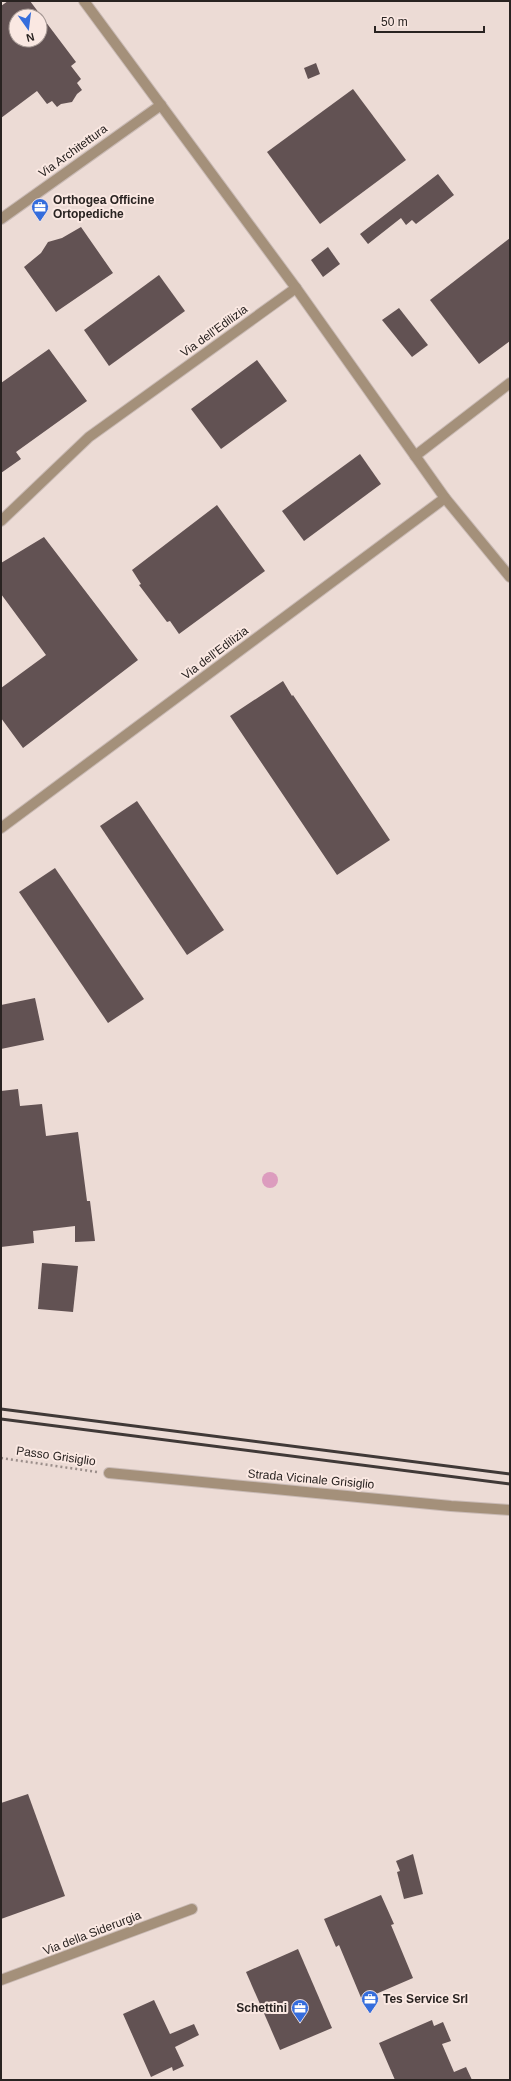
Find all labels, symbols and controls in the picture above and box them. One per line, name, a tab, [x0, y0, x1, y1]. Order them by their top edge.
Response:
north arrow	[8, 8, 48, 48]
scale bar	[375, 8, 484, 34]
text: 50 m	[381, 15, 408, 29]
text: N	[25, 31, 36, 44]
street label: Via Architettura	[36, 121, 110, 181]
place label: Orthogea Officine Ortopediche	[53, 193, 155, 221]
office icon: Orthogea Officine Ortopediche	[30, 197, 50, 222]
street label: Via dell'Edilizia	[178, 302, 251, 360]
street label: Via dell'Edilizia	[179, 623, 251, 682]
street label: Passo Grisiglio	[15, 1443, 97, 1469]
street label: Strada Vicinale Grisiglio	[247, 1466, 375, 1492]
street label: Via della Siderurgia	[41, 1908, 143, 1958]
office icon: Tes Service Srl	[360, 1989, 380, 2014]
place label: Tes Service Srl	[383, 1992, 468, 2006]
office icon: Schettini	[290, 1998, 310, 2023]
place label: Schettini	[236, 2001, 287, 2015]

